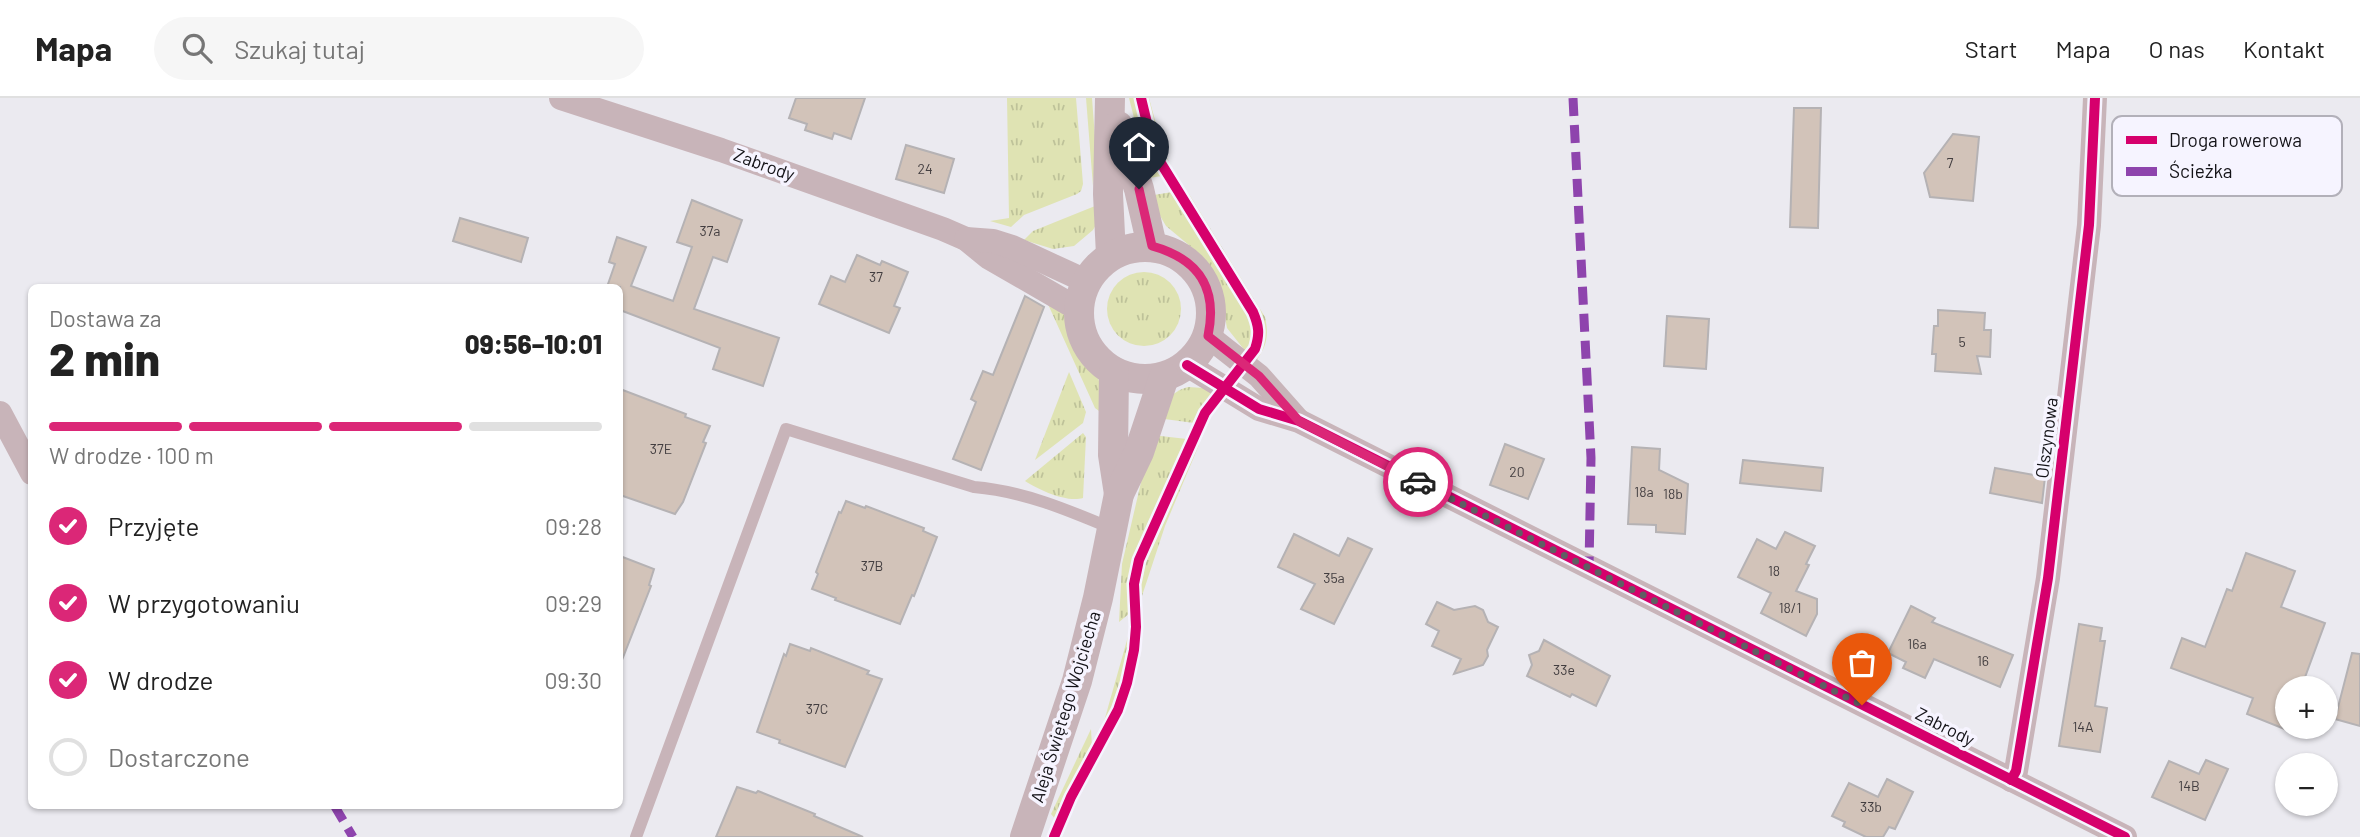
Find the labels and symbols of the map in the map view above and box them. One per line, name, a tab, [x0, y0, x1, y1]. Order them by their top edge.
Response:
legend	[2112, 116, 2342, 196]
pin	[1109, 117, 1169, 189]
text: Droga rowerowa	[2169, 128, 2302, 151]
street label: Zabrody	[731, 143, 798, 185]
house number: 7	[1947, 154, 1954, 171]
text: Ścieżka	[2169, 159, 2232, 182]
house number: 24	[917, 160, 933, 177]
house number: 37a	[700, 222, 721, 239]
house number: 37	[869, 268, 883, 285]
house number: 5	[1958, 333, 1966, 350]
street label: Olszynowa	[2030, 396, 2062, 480]
house number: 37E	[650, 440, 672, 457]
courier	[1383, 447, 1453, 517]
house number: 20	[1509, 463, 1525, 480]
house number: 18a	[1634, 483, 1654, 500]
house number: 18b	[1663, 485, 1683, 502]
house number: 37B	[861, 557, 883, 574]
house number: 18	[1768, 562, 1780, 579]
house number: 35a	[1323, 569, 1345, 586]
house number: 18/1	[1779, 599, 1801, 616]
street label: Aleja Świętego Wojciecha	[1025, 608, 1105, 805]
pin	[1832, 633, 1892, 705]
house number: 16a	[1907, 635, 1927, 652]
house number: 16	[1977, 652, 1989, 669]
house number: 33e	[1553, 661, 1575, 678]
house number: 37C	[806, 700, 828, 717]
street label: Zabrody	[1912, 702, 1979, 750]
house number: 14A	[2072, 718, 2094, 735]
house number: 14B	[2178, 777, 2200, 794]
house number: 33b	[1860, 798, 1882, 815]

